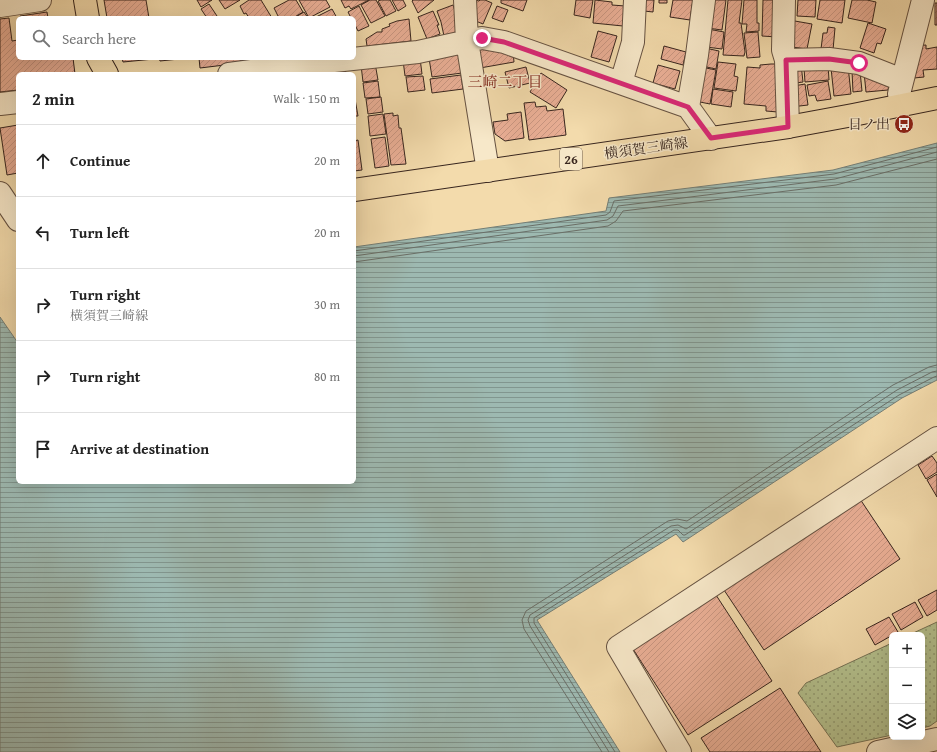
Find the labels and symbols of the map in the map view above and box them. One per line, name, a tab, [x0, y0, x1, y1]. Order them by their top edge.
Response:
route end	[473, 29, 491, 47]
route start	[850, 54, 868, 72]
district label: 三崎二丁目	[467, 71, 543, 92]
bus stop icon: 日ノ出	[893, 113, 915, 135]
place label: 日ノ出	[848, 114, 890, 134]
street label: 横須賀三崎線	[603, 132, 689, 164]
road number: 26	[560, 148, 582, 170]

